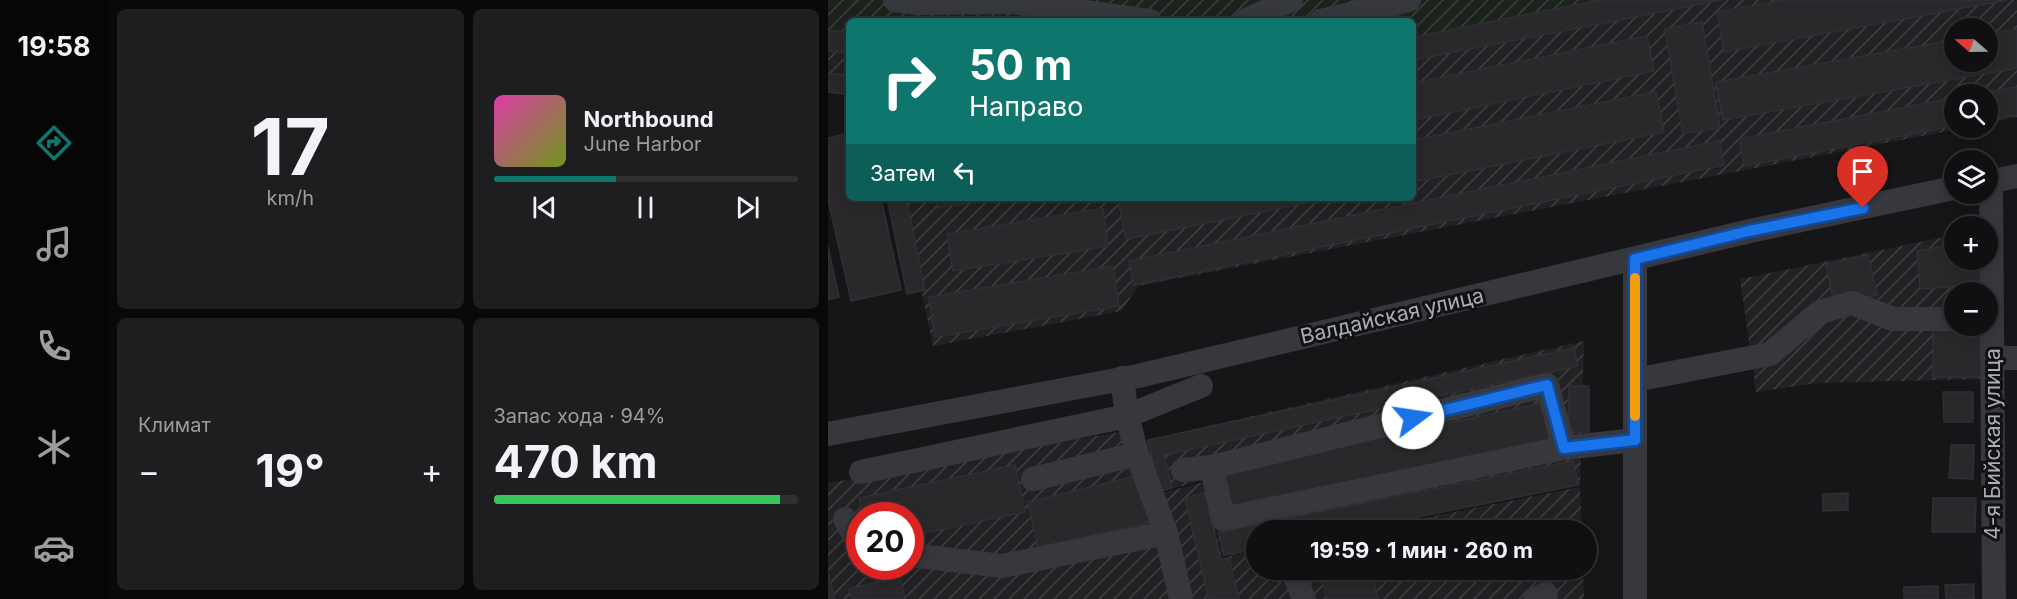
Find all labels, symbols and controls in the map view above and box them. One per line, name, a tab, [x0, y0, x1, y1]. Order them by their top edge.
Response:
north arrow	[1944, 18, 1998, 72]
map controls	[1944, 18, 1998, 336]
text: 19:58	[17, 30, 91, 63]
text: 50 m	[969, 39, 1072, 90]
icon: right	[870, 42, 948, 120]
button: search	[1944, 84, 1998, 138]
text: Направо	[969, 90, 1084, 123]
text: 17	[251, 99, 330, 194]
text: Northbound	[584, 106, 714, 132]
icon: directions	[33, 122, 75, 164]
text: June Harbor	[584, 132, 702, 156]
pin	[1837, 146, 1888, 208]
button: layers	[1944, 150, 1998, 204]
icon: arrive	[1846, 155, 1879, 188]
icon: left	[948, 156, 981, 189]
text: Затем	[870, 160, 936, 186]
text: km/h	[266, 186, 314, 210]
icon: previous	[528, 191, 561, 224]
icon: pause	[629, 191, 662, 224]
icon: next	[731, 191, 764, 224]
button: +	[1944, 216, 1998, 270]
icon: music	[33, 223, 75, 265]
street label: Валдайская улица	[1298, 282, 1486, 349]
button: −	[1944, 282, 1998, 336]
icon: phone	[33, 325, 75, 367]
street label: 4-я Бийская улица	[1980, 348, 2005, 540]
position arrow	[1381, 386, 1445, 450]
text: Запас хода · 94%	[494, 404, 665, 428]
text: Климат	[138, 413, 211, 437]
icon: climate	[33, 426, 75, 468]
text: 470 km	[494, 434, 658, 489]
text: 19°	[256, 443, 325, 498]
text: −	[138, 451, 160, 491]
text: +	[421, 451, 443, 491]
speed limit sign: 20	[846, 502, 924, 580]
icon: car	[33, 527, 75, 569]
text: 19:59 · 1 мин · 260 m	[1310, 537, 1533, 563]

